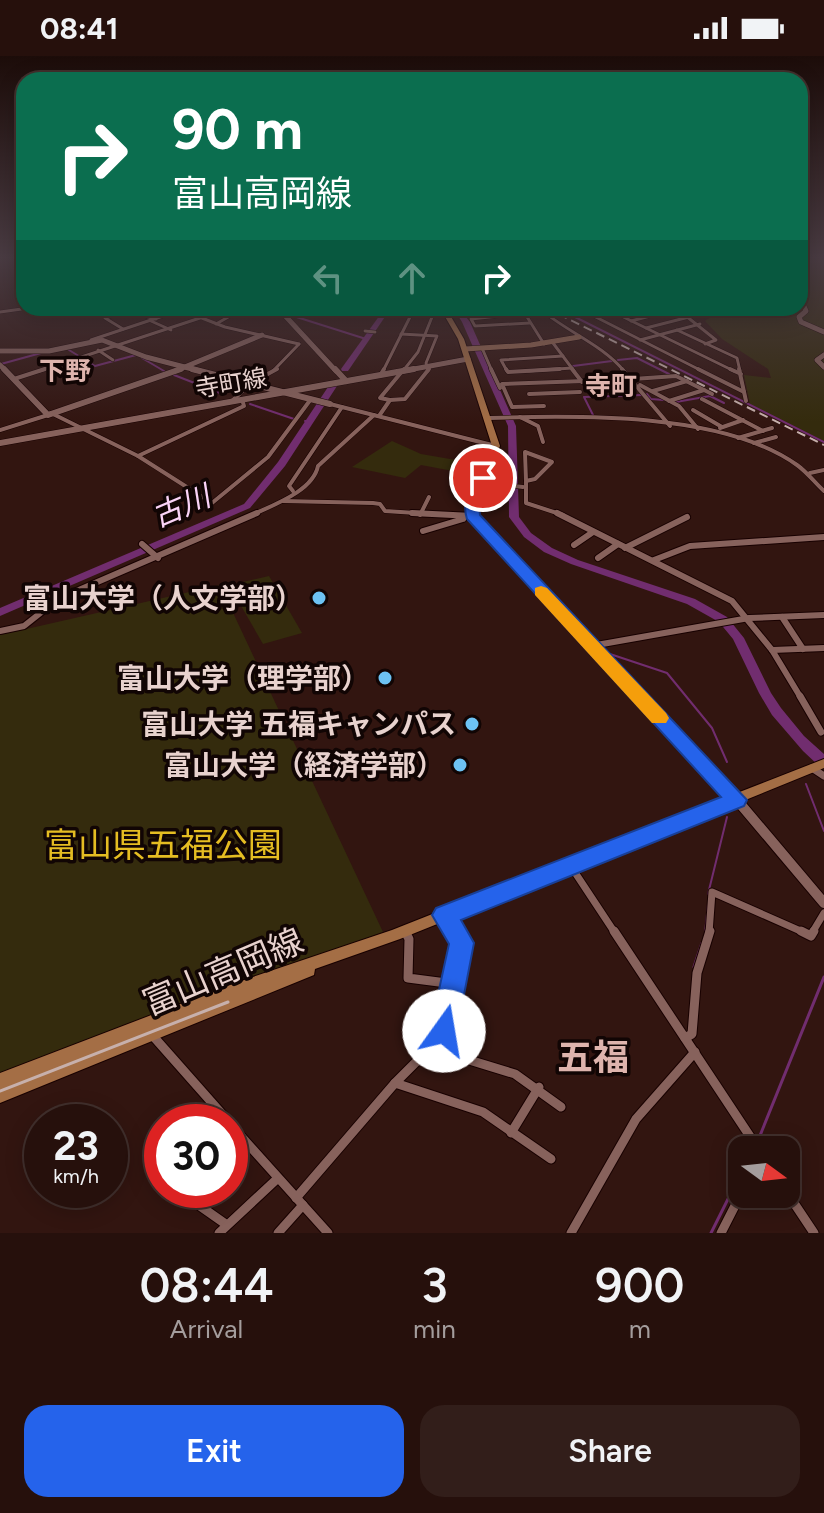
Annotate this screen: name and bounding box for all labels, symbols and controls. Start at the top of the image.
text: 08:41 [40,10,118,47]
text: 90 m [172,96,303,163]
icon: right [40,104,144,208]
text: 富山高岡線 [172,172,352,215]
icon: left [306,256,350,300]
icon: ahead [390,256,434,300]
icon: right [474,256,518,300]
district label: 下野 [39,355,91,387]
street label: 寺町線 [193,362,269,404]
district label: 寺町 [585,370,637,402]
pin [449,444,517,512]
icon: arrive [461,456,505,500]
water label: 古川 [146,476,219,535]
place label: 富山大学（人文学部） [23,581,303,615]
marker: 富山大学（人文学部） [310,589,328,607]
place label: 富山大学（理学部） [117,661,369,695]
marker: 富山大学（理学部） [376,669,394,687]
place label: 富山大学 五福キャンパス [141,707,456,741]
marker: 富山大学 五福キャンパス [463,715,481,733]
place label: 富山大学（経済学部） [164,748,444,782]
marker: 富山大学（経済学部） [451,756,469,774]
park label: 富山県五福公園 [44,825,282,866]
street label: 富山高岡線 [137,920,309,1024]
position arrow [402,989,486,1073]
district label: 五福 [557,1036,629,1079]
speed limit sign: 30 [144,1104,248,1208]
text: 23 [53,1122,99,1170]
north arrow [728,1136,800,1208]
map controls [728,1136,800,1208]
text: km/h [53,1164,99,1188]
text: 08:44 [139,1256,274,1314]
text: 3 [421,1256,448,1314]
text: 900 [595,1256,685,1314]
text: Arrival [170,1313,243,1345]
text: min [413,1313,456,1345]
text: m [629,1313,651,1345]
button: Exit [24,1405,404,1497]
button: Share [420,1405,800,1497]

